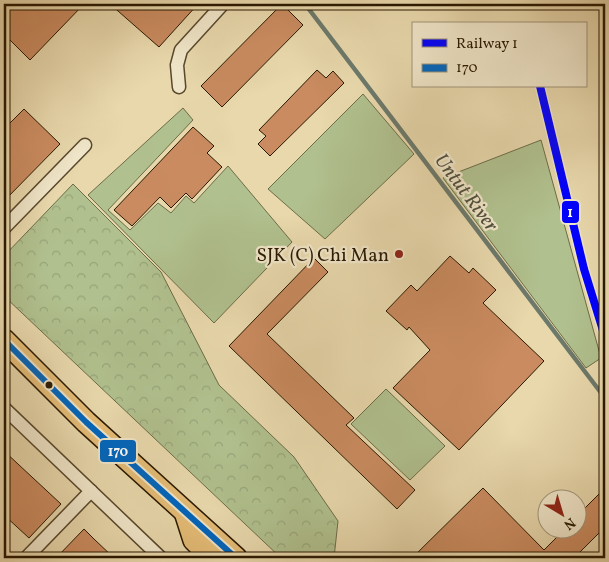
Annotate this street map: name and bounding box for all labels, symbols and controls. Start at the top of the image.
legend [412,22,586,88]
text: Railway 1 [456,34,518,55]
text: 170 [456,58,478,79]
water label: Untut River [427,148,504,238]
line badge: 1 [561,200,580,224]
text: 1 [567,204,573,223]
place label: SJK (C) Chi Man [257,243,389,269]
marker: SJK (C) Chi Man [393,248,405,260]
unlabelled marker [44,380,54,390]
line badge: 170 [99,439,137,463]
text: 170 [108,443,129,462]
north arrow [536,490,586,540]
text: N [559,512,579,534]

